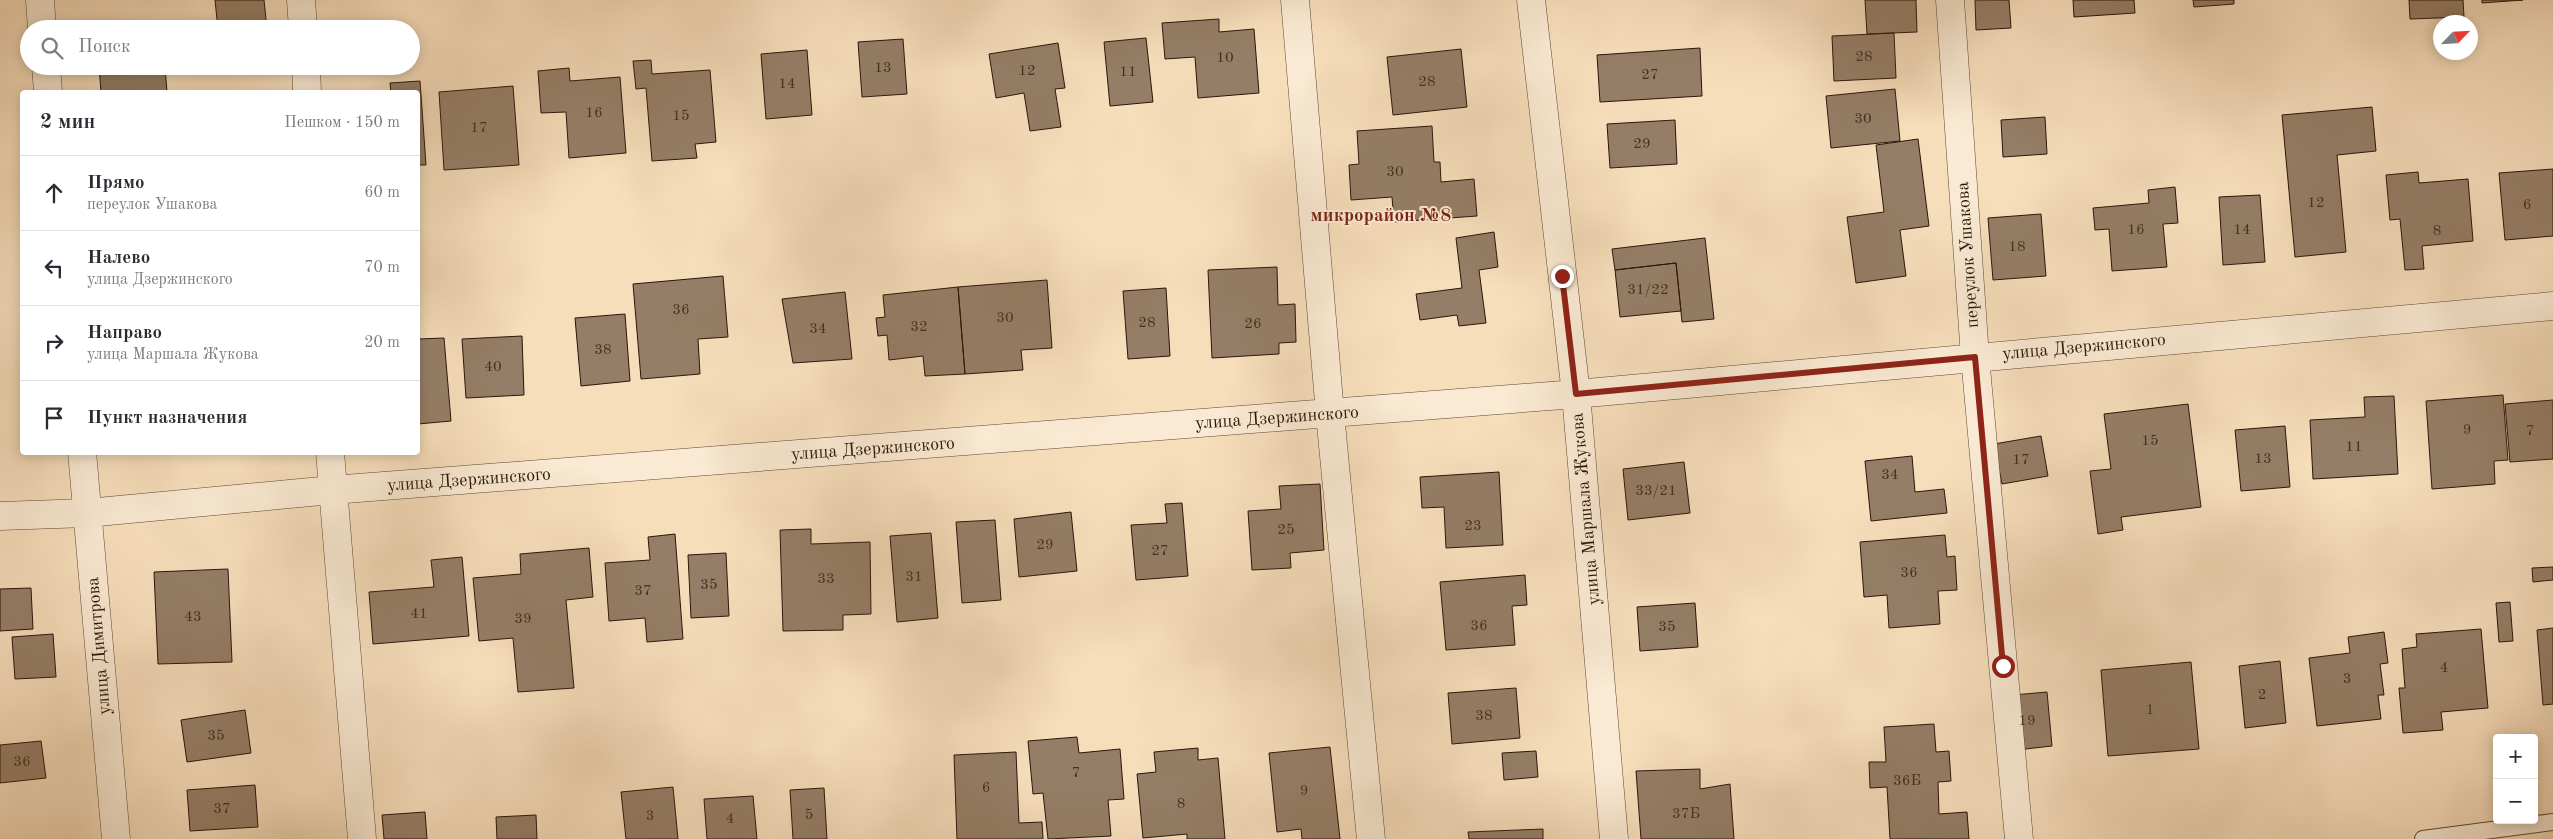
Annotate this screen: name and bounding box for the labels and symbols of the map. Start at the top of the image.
north arrow [2433,15,2478,60]
house number: 28 [1855,50,1873,65]
house number: 10 [1216,51,1234,66]
house number: 13 [874,61,892,76]
house number: 12 [1018,64,1036,79]
house number: 11 [1119,65,1137,80]
house number: 27 [1641,68,1659,83]
house number: 28 [1418,75,1436,90]
house number: 14 [778,77,796,92]
house number: 16 [585,106,603,121]
house number: 15 [672,109,690,124]
house number: 30 [1854,112,1872,127]
house number: 17 [470,121,488,136]
house number: 29 [1633,137,1651,152]
house number: 30 [1386,165,1404,180]
street label: переулок Ушакова [1954,181,1982,329]
house number: 12 [2307,196,2325,211]
house number: 6 [2523,198,2531,213]
district label: микрорайон №8 [1311,207,1451,226]
house number: 16 [2127,223,2145,238]
house number: 14 [2233,223,2251,238]
house number: 8 [2433,224,2441,239]
house number: 18 [2008,240,2026,255]
route end [1551,265,1574,288]
house number: 31/22 [1627,283,1669,298]
house number: 36 [672,303,690,318]
house number: 30 [996,311,1014,326]
house number: 28 [1138,316,1156,331]
house number: 26 [1244,317,1262,332]
house number: 32 [910,320,928,335]
house number: 34 [809,322,827,337]
street label: улица Дзержинского [2002,331,2167,363]
house number: 38 [594,343,612,358]
house number: 40 [484,360,502,375]
street label: улица Дзержинского [1195,403,1359,433]
street label: улица Маршала Жукова [1569,412,1603,606]
house number: 9 [2463,423,2471,438]
house number: 7 [2526,424,2534,439]
street label: улица Дзержинского [791,434,955,464]
house number: 15 [2141,434,2159,449]
house number: 11 [2345,440,2363,455]
house number: 13 [2254,452,2272,467]
house number: 17 [2012,453,2030,468]
street label: улица Дзержинского [387,465,551,495]
house number: 34 [1881,468,1899,483]
house number: 33/21 [1635,484,1677,499]
house number: 23 [1464,519,1482,534]
house number: 25 [1277,523,1295,538]
house number: 29 [1036,538,1054,553]
house number: 27 [1151,544,1169,559]
house number: 36 [1900,566,1918,581]
house number: 31 [905,570,923,585]
house number: 33 [817,572,835,587]
street label: улица Димитрова [84,576,114,716]
house number: 35 [700,578,718,593]
house number: 37 [634,584,652,599]
house number: 41 [410,607,428,622]
house number: 43 [184,610,202,625]
house number: 39 [514,612,532,627]
house number: 36 [1470,619,1488,634]
house number: 35 [1658,620,1676,635]
route start [1992,655,2015,678]
house number: 4 [2440,661,2448,676]
house number: 3 [2343,672,2351,687]
house number: 2 [2258,688,2266,703]
house number: 1 [2146,703,2154,718]
house number: 38 [1475,709,1493,724]
house number: 19 [2018,714,2036,729]
house number: 35 [207,729,225,744]
house number: 36 [13,755,31,770]
house number: 7 [1072,766,1080,781]
house number: 36Б [1893,774,1921,789]
house number: 6 [982,781,990,796]
house number: 9 [1300,784,1308,799]
house number: 8 [1177,797,1185,812]
house number: 37 [213,802,231,817]
house number: 37Б [1672,807,1700,822]
house number: 5 [805,808,813,823]
house number: 3 [646,809,654,824]
house number: 4 [726,812,734,827]

